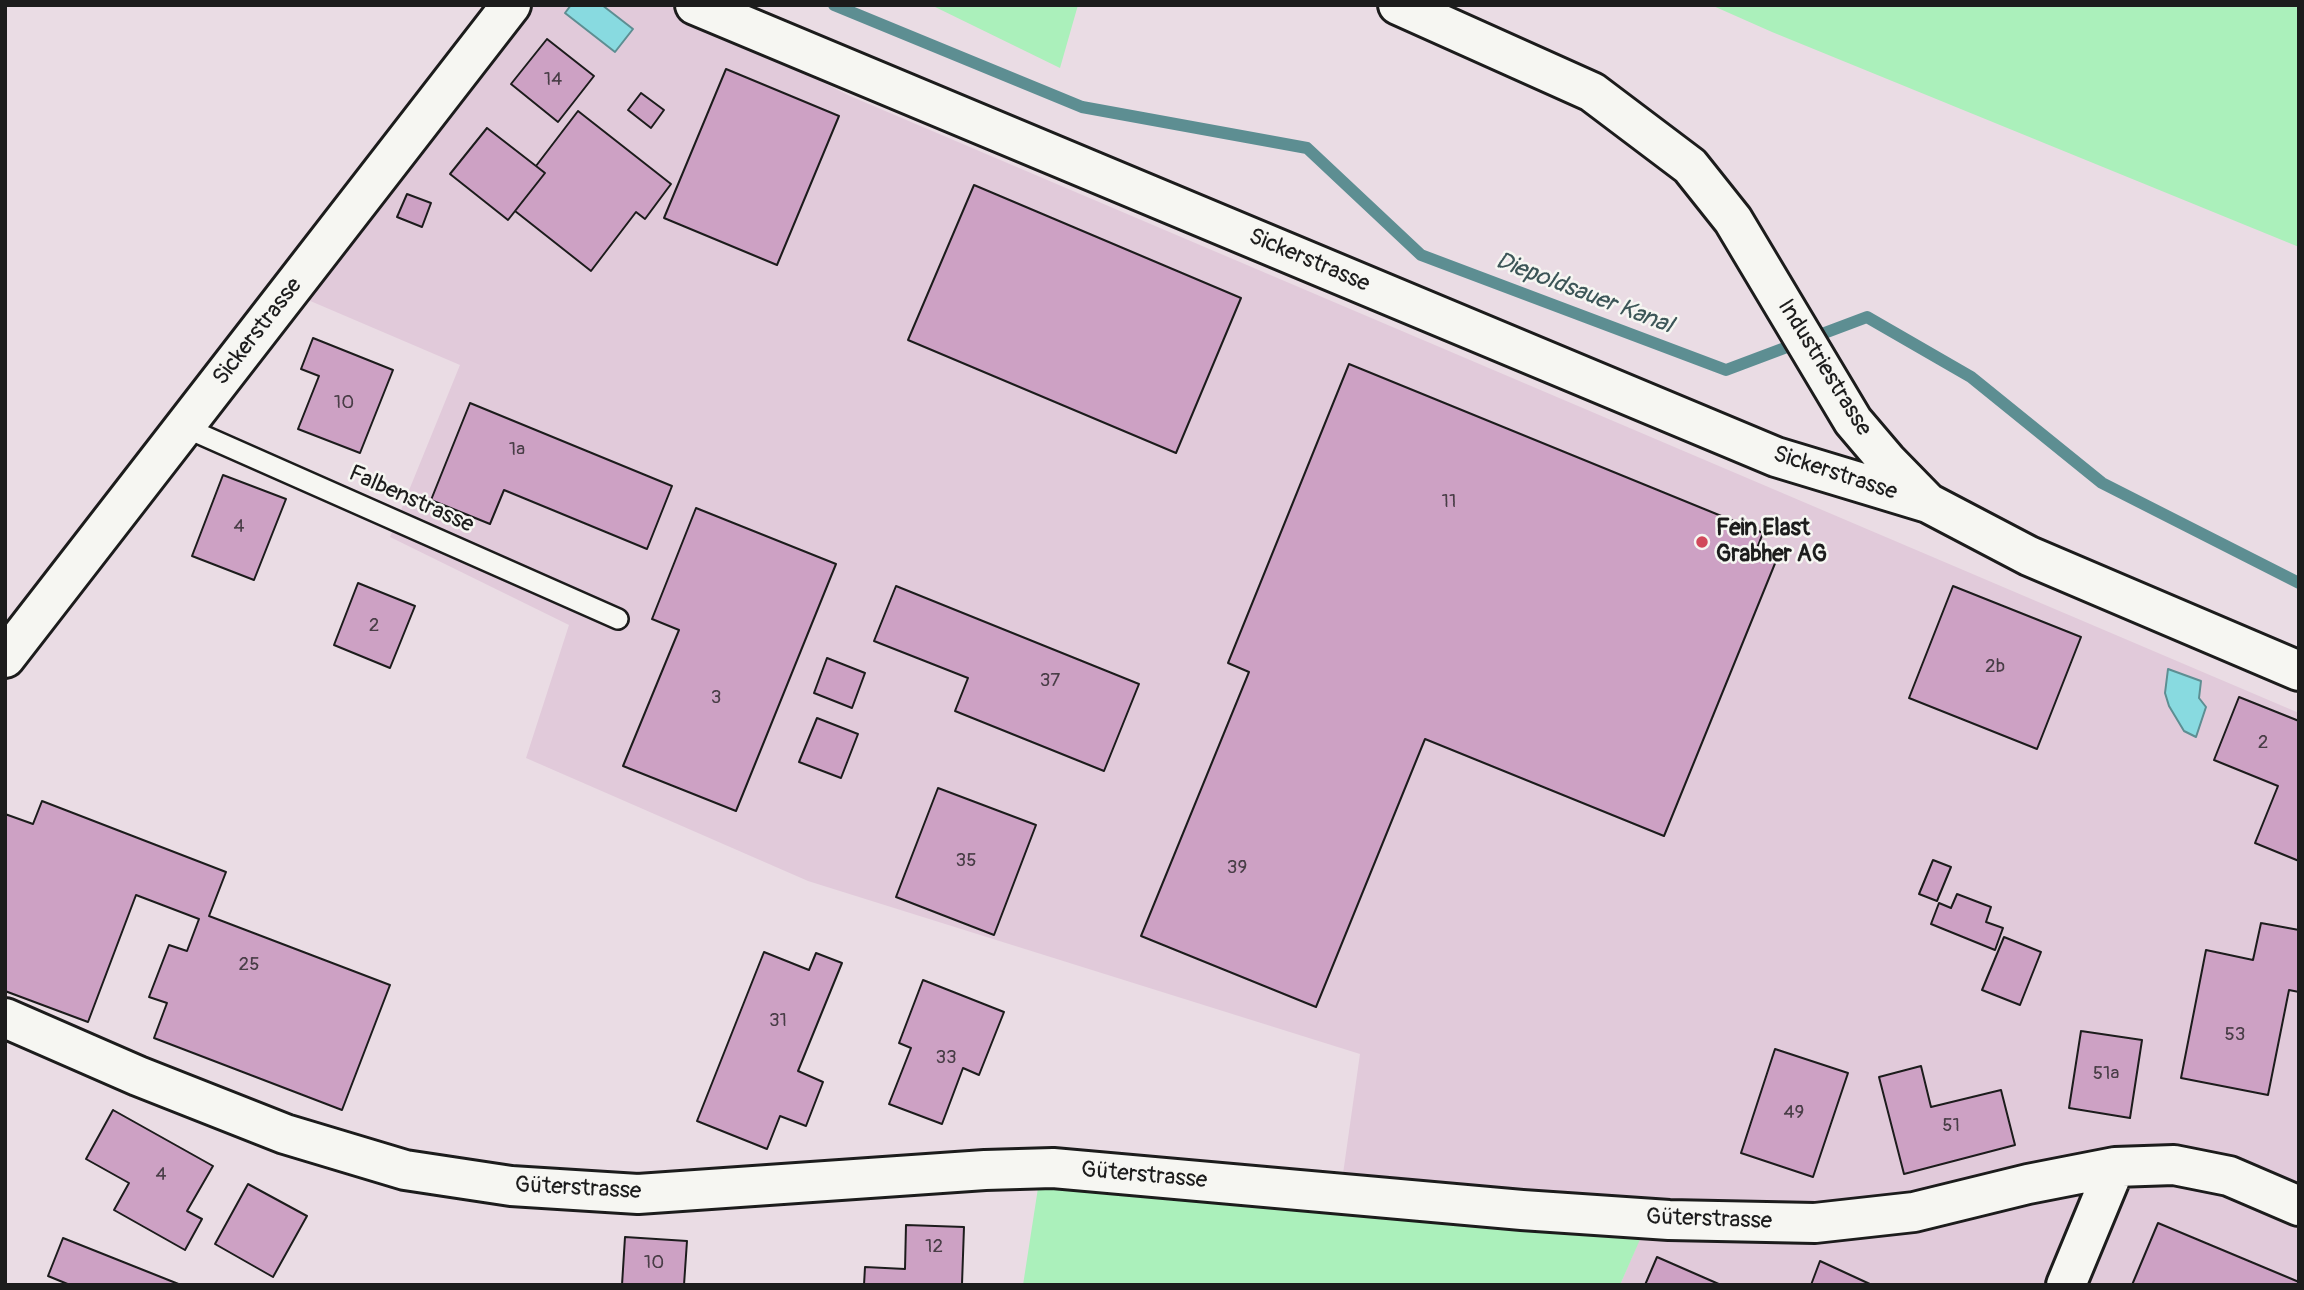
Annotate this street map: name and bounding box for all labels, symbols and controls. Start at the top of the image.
house number: 14 [544,69,562,91]
street label: Sickerstrasse [1244,223,1374,299]
water label: Diepoldsauer Kanal [1491,247,1677,341]
street label: Sickerstrasse [208,273,308,391]
street label: Industriestrasse [1771,295,1877,441]
house number: 10 [334,392,354,414]
house number: 1a [509,439,525,461]
street label: Sickerstrasse [1770,441,1900,507]
street label: Falbenstrasse [344,460,478,540]
house number: 11 [1442,491,1456,513]
place label: Fein Elast Grabher AG [1716,515,1827,569]
house number: 4 [233,516,245,538]
marker: Fein Elast Grabher AG [1694,534,1710,550]
house number: 2 [369,615,379,637]
house number: 2b [1985,656,2005,678]
house number: 37 [1040,670,1060,692]
house number: 3 [711,687,721,709]
house number: 2 [2258,732,2268,754]
house number: 35 [956,850,976,872]
house number: 39 [1227,857,1247,879]
house number: 25 [239,954,259,976]
house number: 31 [769,1010,787,1032]
house number: 53 [2225,1024,2245,1046]
house number: 33 [935,1047,957,1069]
house number: 51a [2093,1063,2119,1085]
house number: 49 [1784,1102,1804,1124]
house number: 51 [1942,1115,1960,1137]
street label: Güterstrasse [1080,1157,1208,1195]
house number: 4 [155,1164,167,1186]
street label: Güterstrasse [514,1172,642,1206]
street label: Güterstrasse [1645,1204,1773,1236]
house number: 12 [925,1236,943,1258]
house number: 10 [644,1252,664,1274]

